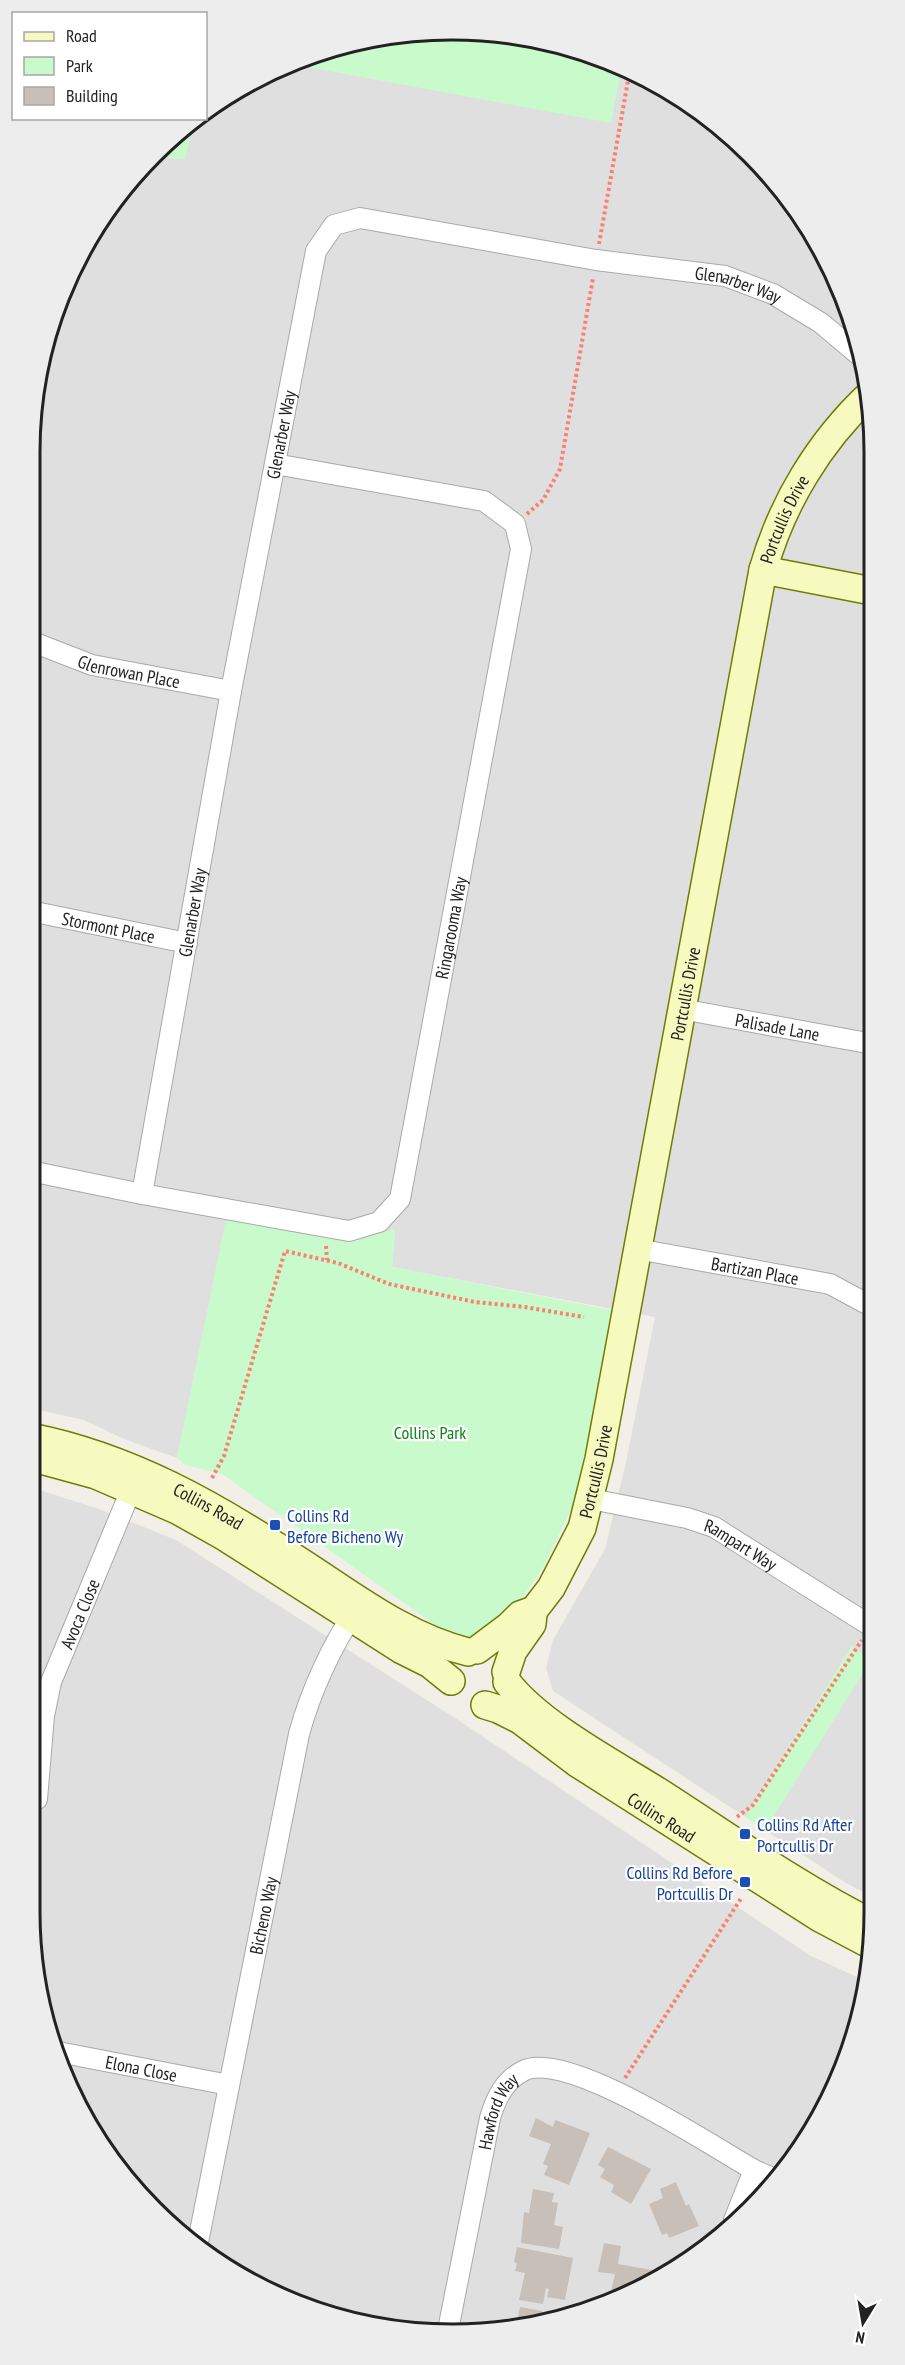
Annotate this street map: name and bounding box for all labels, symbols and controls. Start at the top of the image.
legend [12,12,207,120]
text: Road [66,24,97,47]
text: Park [66,54,93,77]
text: Building [66,84,118,107]
street label: Glenarber Way [694,261,786,308]
street label: Glenarber Way [261,388,300,481]
street label: Portcullis Drive [754,470,814,566]
street label: Glenrowan Place [75,649,182,693]
street label: Glenarber Way [173,866,211,959]
street label: Ringarooma Way [430,874,471,981]
street label: Stormont Place [60,906,157,948]
street label: Portcullis Drive [665,945,705,1042]
street label: Palisade Lane [733,1008,821,1046]
street label: Bartizan Place [710,1251,801,1290]
park label: Collins Park [394,1421,466,1444]
street label: Portcullis Drive [573,1423,617,1520]
street label: Collins Road [170,1477,248,1534]
place label: Collins Rd Before Bicheno Wy [287,1504,404,1548]
street label: Rampart Way [702,1513,782,1576]
marker: Collins Rd Before Bicheno Wy [268,1518,282,1532]
street label: Avoca Close [55,1575,104,1652]
street label: Collins Road [623,1787,700,1847]
place label: Collins Rd After Portcullis Dr [757,1813,853,1857]
marker: Collins Rd After Portcullis Dr [738,1827,752,1841]
place label: Collins Rd Before Portcullis Dr [627,1861,733,1905]
street label: Bicheno Way [244,1874,282,1956]
marker: Collins Rd Before Portcullis Dr [738,1875,752,1889]
street label: Elona Close [104,2050,179,2086]
street label: Hawford Way [473,2067,523,2151]
north arrow [833,2293,893,2353]
text: N [854,2327,866,2348]

